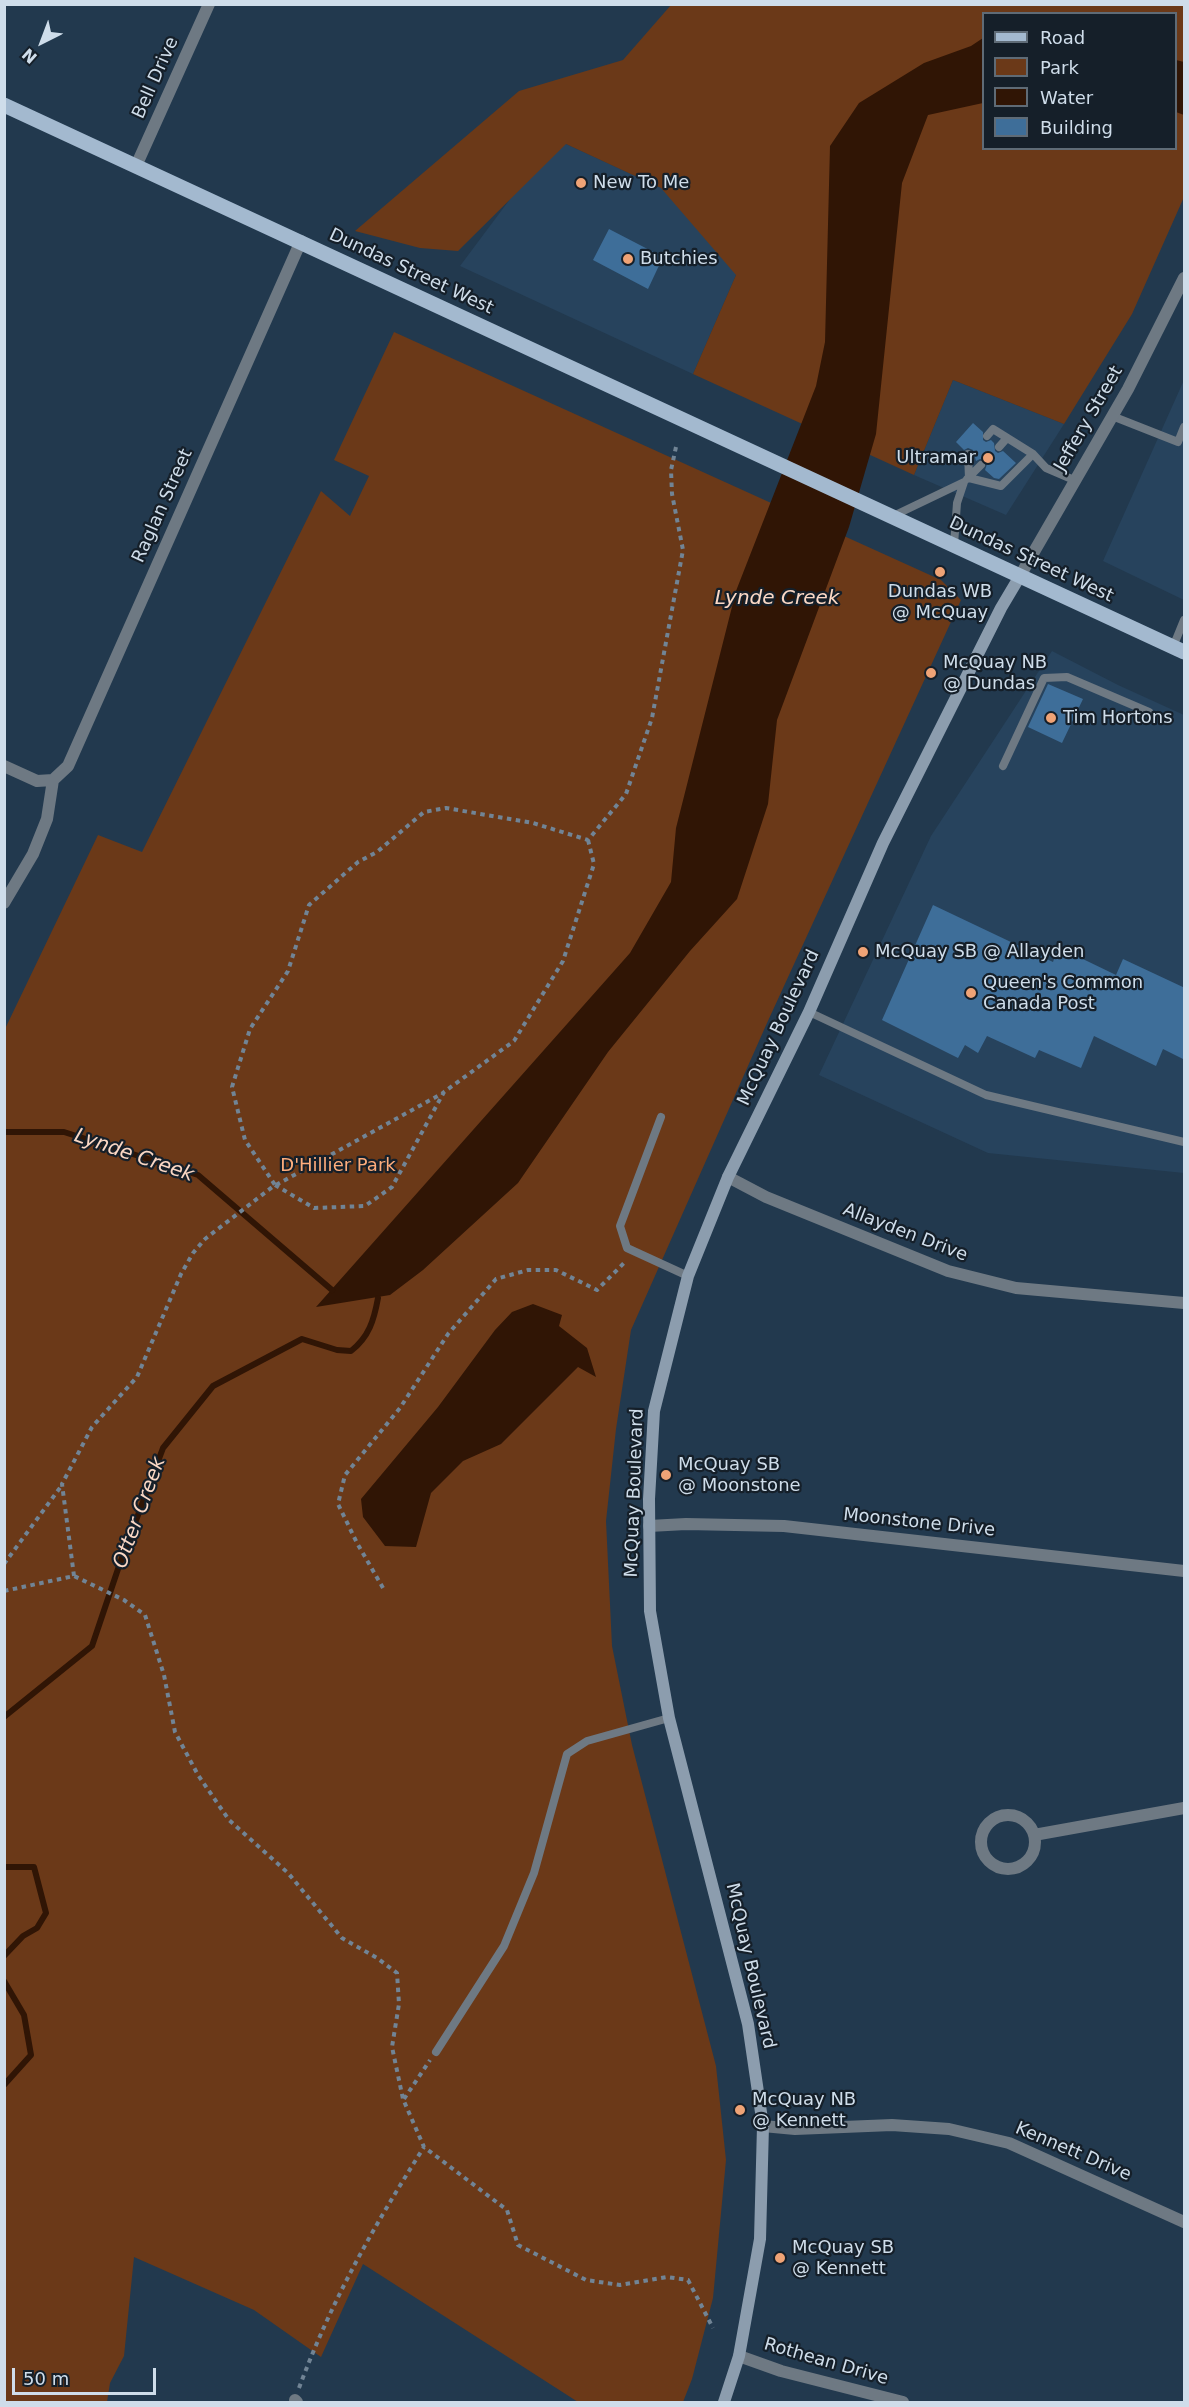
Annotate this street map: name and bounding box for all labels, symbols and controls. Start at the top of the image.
north arrow [12,12,72,72]
legend [982,12,1177,150]
text: Road [1040,27,1085,48]
street label: Bell Drive [128,34,184,122]
text: N [18,44,41,67]
text: Park [1040,57,1079,78]
text: Water [1040,87,1093,108]
text: Building [1040,117,1113,138]
place label: New To Me [593,172,689,194]
marker: New To Me [574,176,588,190]
street label: Dundas Street West [325,224,497,320]
place label: Butchies [640,248,718,270]
marker: Butchies [621,252,635,266]
street label: Jeffery Street [1050,362,1128,476]
street label: Raglan Street [128,446,198,566]
place label: Ultramar [896,447,976,469]
marker: Ultramar [981,451,995,465]
street label: Dundas Street West [945,512,1117,608]
marker: Dundas WB @ McQuay [933,565,947,579]
place label: Dundas WB @ McQuay [888,581,992,624]
water label: Lynde Creek [715,587,839,611]
place label: McQuay NB @ Dundas [943,652,1047,694]
marker: McQuay NB @ Dundas [924,666,938,680]
place label: Tim Hortons [1063,707,1173,729]
marker: Tim Hortons [1044,711,1058,725]
place label: McQuay SB @ Allayden [875,941,1085,963]
marker: McQuay SB @ Allayden [856,945,870,959]
street label: McQuay Boulevard [733,947,825,1109]
place label: Queen's Common Canada Post [983,972,1143,1014]
marker: Queen's Common Canada Post [964,986,978,1000]
water label: Lynde Creek [71,1124,197,1188]
park label: D'Hillier Park [280,1155,396,1177]
street label: Allayden Drive [840,1199,970,1267]
street label: McQuay Boulevard [621,1408,649,1578]
water label: Otter Creek [109,1454,171,1572]
place label: McQuay SB @ Moonstone [678,1454,801,1496]
marker: McQuay SB @ Moonstone [659,1468,673,1482]
street label: Moonstone Drive [842,1504,996,1542]
street label: McQuay Boulevard [720,1881,780,2051]
place label: McQuay NB @ Kennett [752,2089,856,2132]
marker: McQuay NB @ Kennett [733,2103,747,2117]
street label: Kennett Drive [1012,2118,1134,2186]
place label: McQuay SB @ Kennett [792,2237,894,2280]
marker: McQuay SB @ Kennett [773,2251,787,2265]
street label: Rothean Drive [761,2334,891,2390]
scale bar [15,2356,159,2394]
text: 50 m [23,2368,69,2389]

